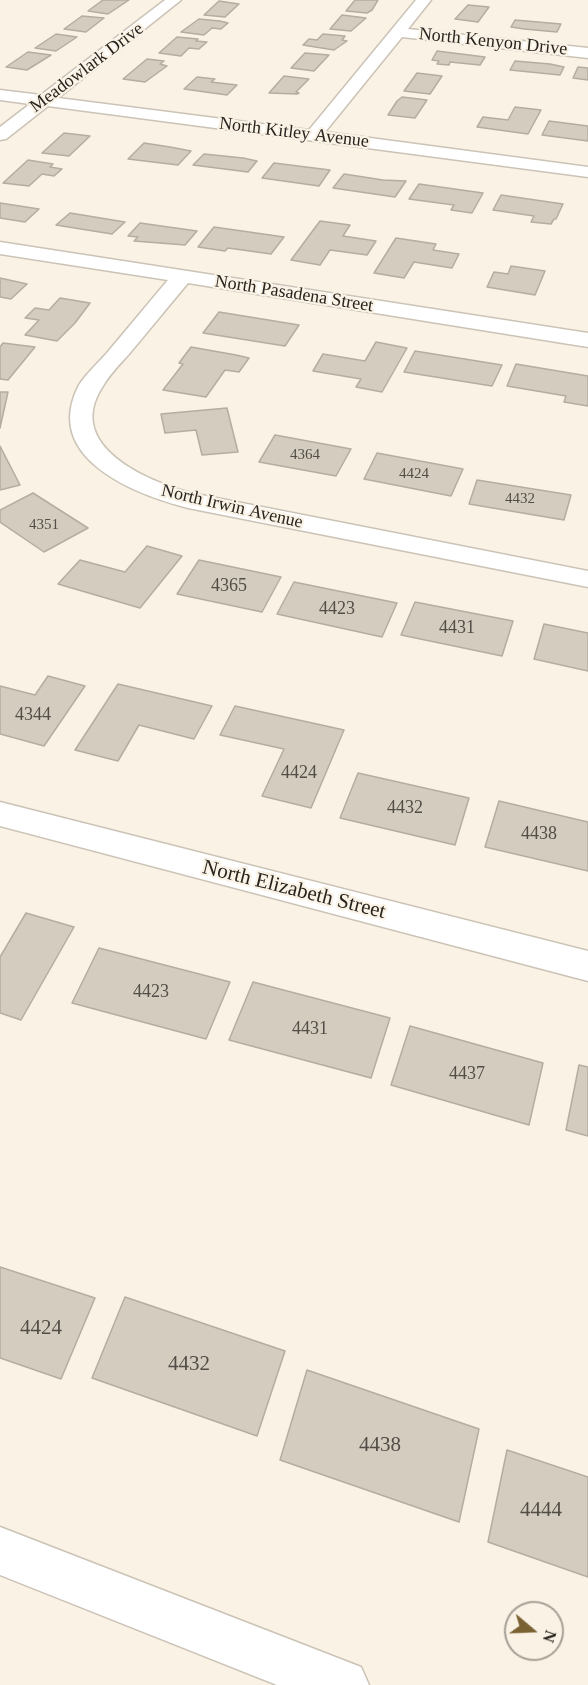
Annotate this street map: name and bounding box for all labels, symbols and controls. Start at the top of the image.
street label: Meadowlark Drive [26,18,148,118]
street label: North Kenyon Drive [418,23,568,61]
street label: North Kitley Avenue [218,113,370,153]
street label: North Pasadena Street [213,271,375,317]
house number: 4364 [290,446,320,464]
house number: 4424 [399,465,429,483]
street label: North Irwin Avenue [159,480,305,534]
house number: 4432 [505,490,535,508]
house number: 4351 [29,516,59,534]
house number: 4365 [211,575,247,597]
house number: 4423 [319,598,355,620]
house number: 4431 [439,617,475,639]
house number: 4344 [15,704,51,726]
house number: 4424 [281,762,317,784]
house number: 4432 [387,797,423,819]
house number: 4438 [521,823,557,845]
street label: North Elizabeth Street [200,855,388,925]
house number: 4423 [133,981,169,1003]
house number: 4431 [292,1018,328,1040]
house number: 4437 [449,1063,485,1085]
house number: 4424 [20,1315,62,1341]
house number: 4432 [168,1351,210,1377]
house number: 4438 [359,1432,401,1458]
house number: 4444 [520,1497,562,1523]
north arrow [504,1601,564,1661]
text: N [540,1628,560,1645]

